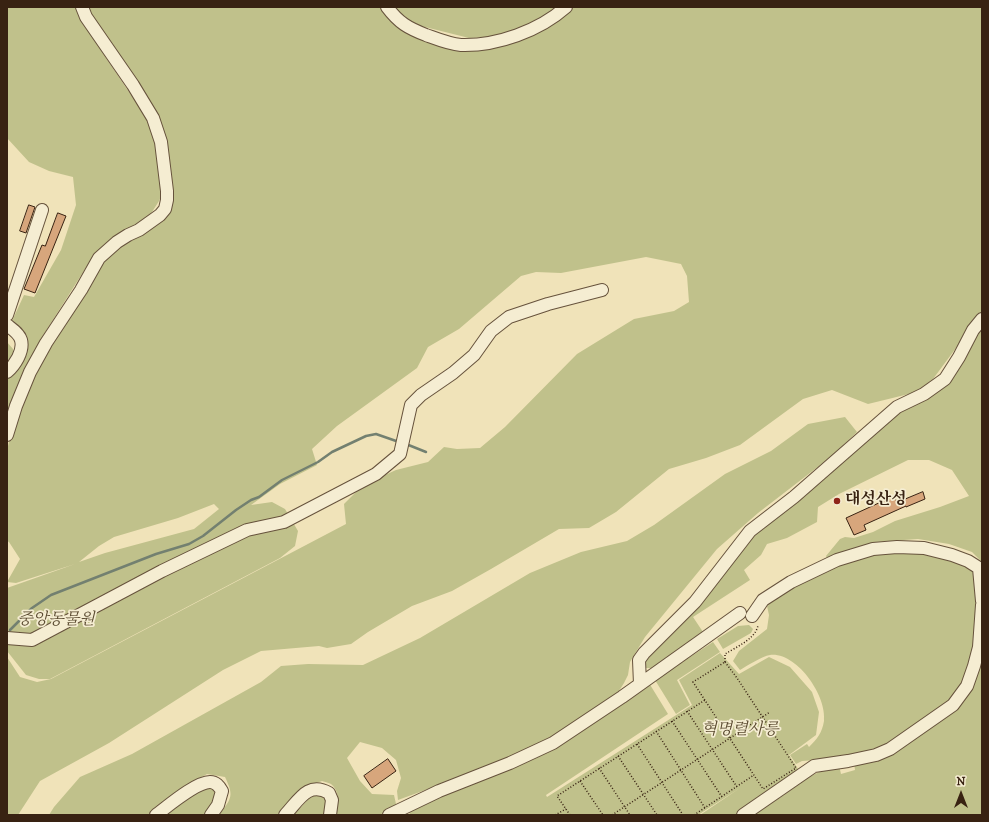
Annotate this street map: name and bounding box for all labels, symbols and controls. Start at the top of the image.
place label: 대성산성 [845,491,907,511]
marker: 대성산성 [832,496,842,506]
park label: 중앙동물원 [17,611,95,631]
park label: 혁명렬사릉 [701,721,779,741]
north arrow [941,774,981,814]
text: N [956,775,966,789]

